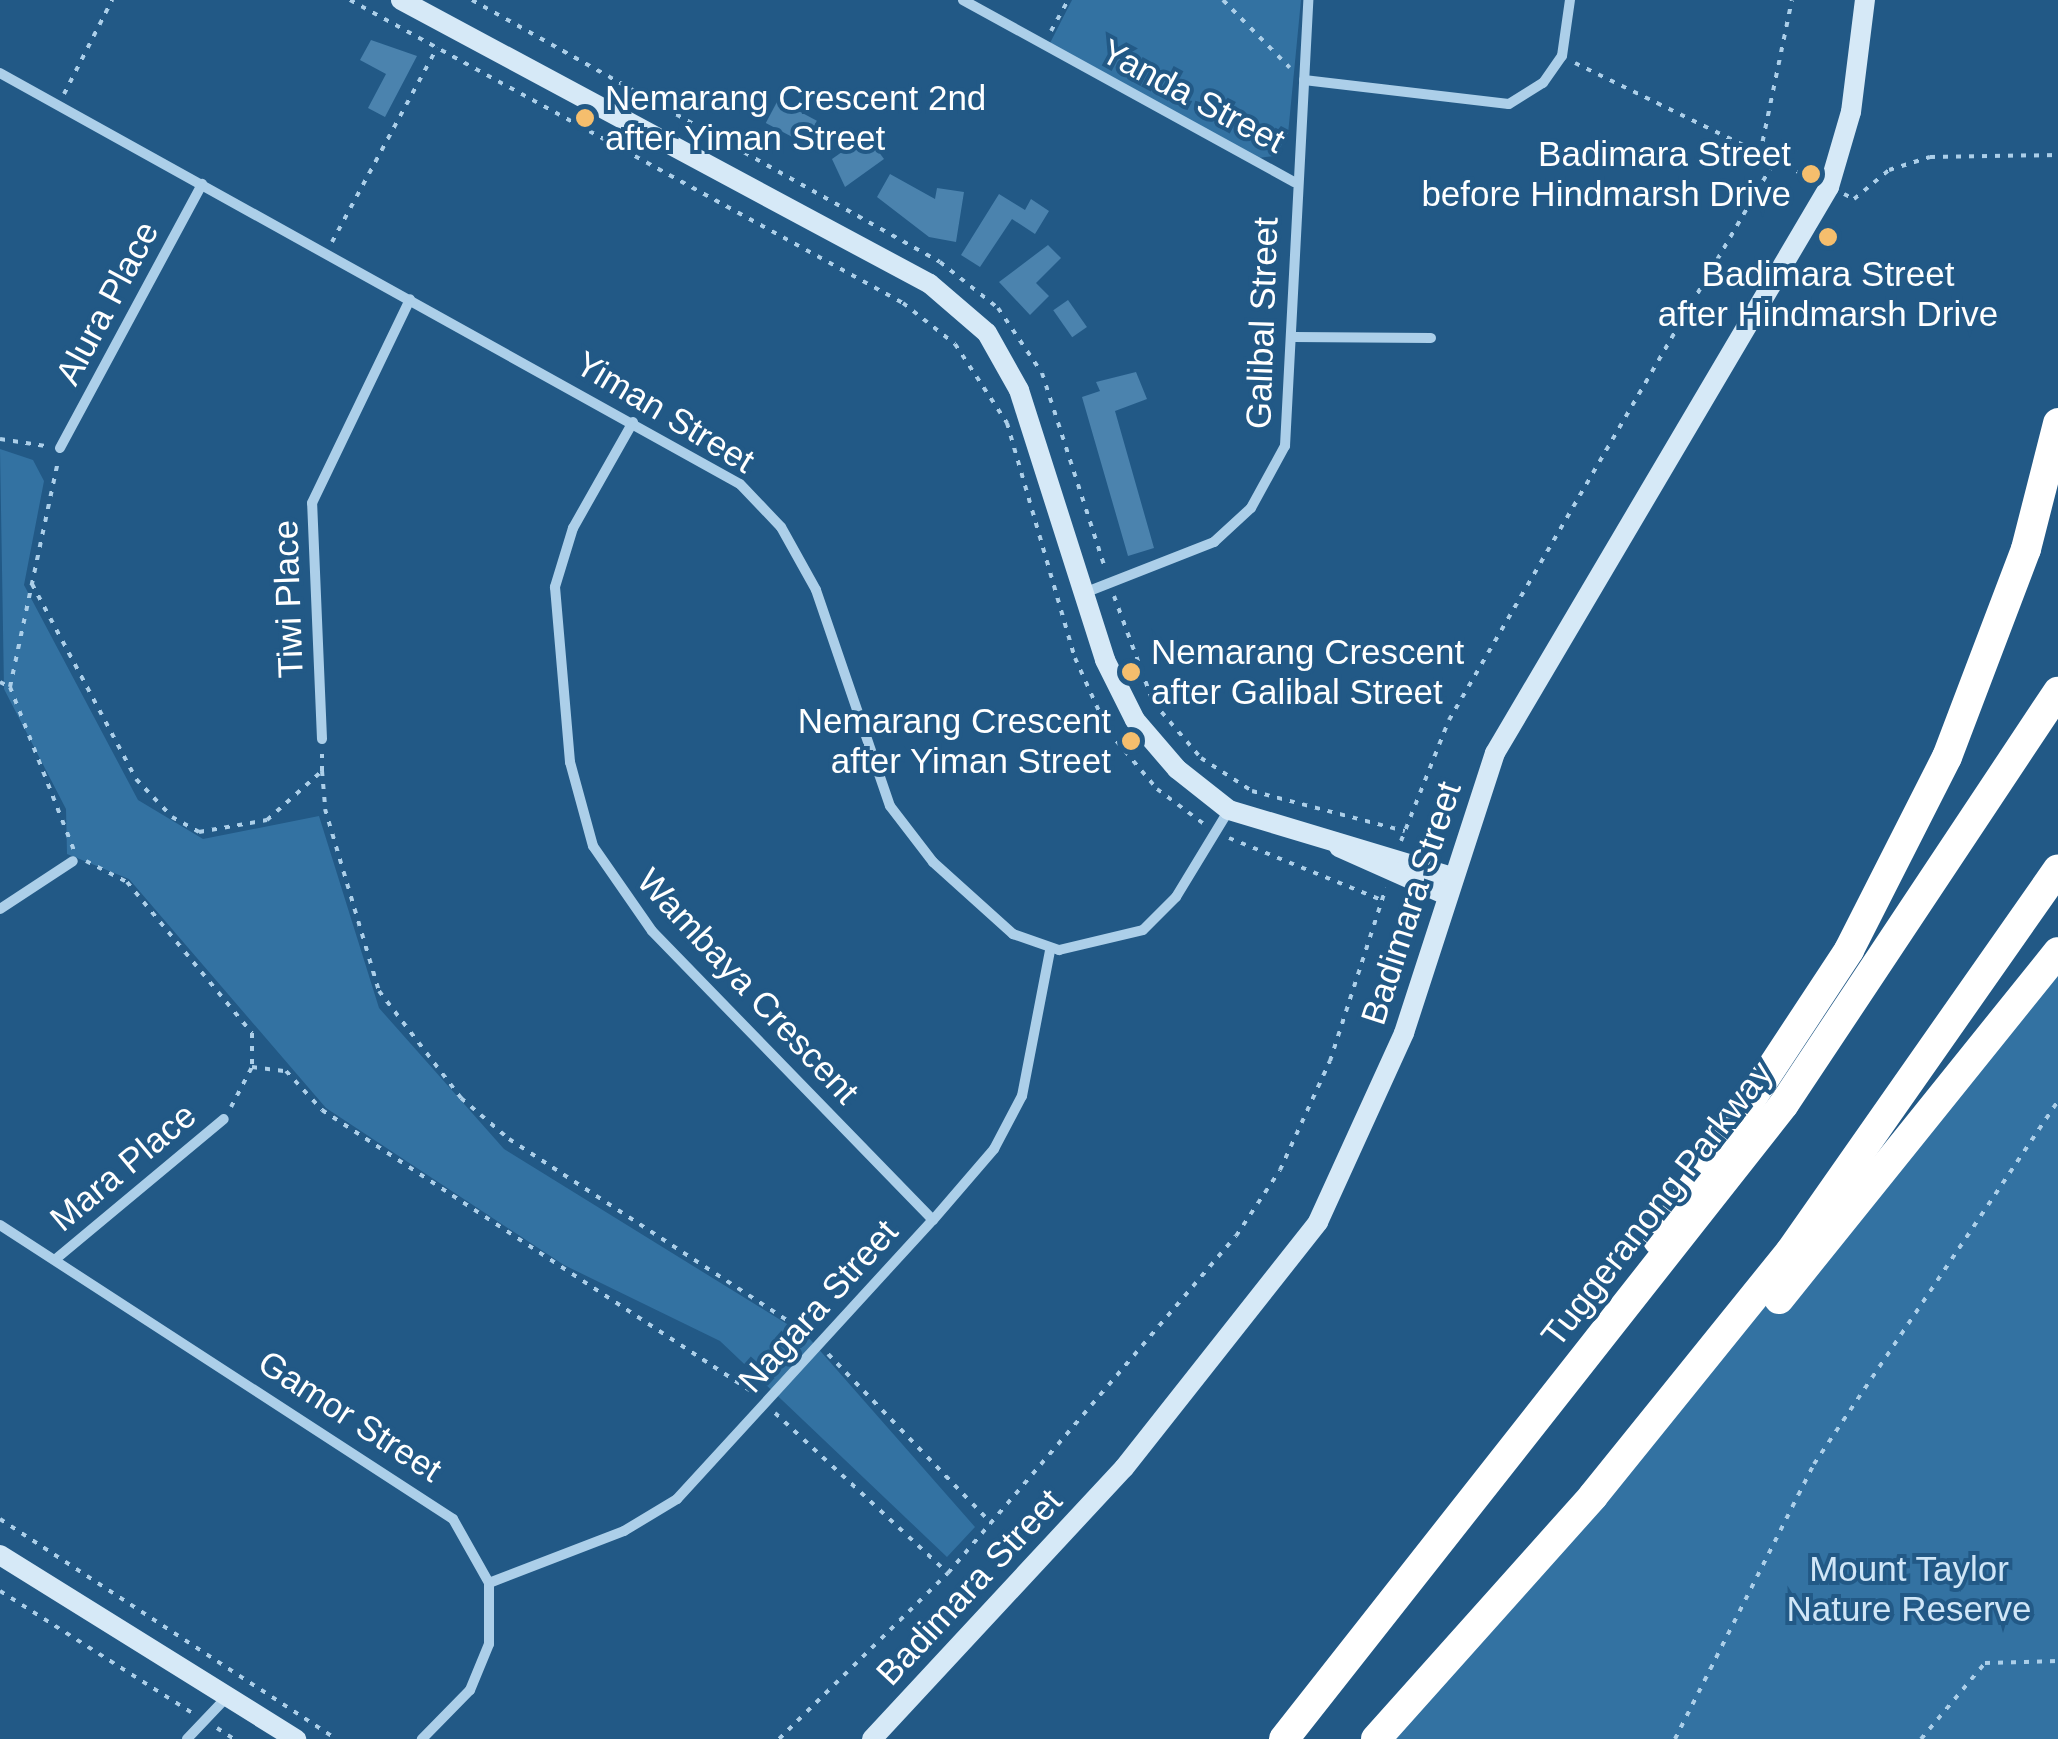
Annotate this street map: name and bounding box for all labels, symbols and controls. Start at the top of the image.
street label: Yanda Street [1094,30,1292,162]
place label: Nemarang Crescent 2nd after Yiman Street [605,77,986,159]
marker: Nemarang Crescent 2nd after Yiman Street [574,107,596,129]
place label: Badimara Street before Hindmarsh Drive [1421,133,1791,215]
marker: Badimara Street before Hindmarsh Drive [1800,163,1822,185]
street label: Alura Place [46,214,168,392]
street label: Galibal Street [1237,216,1287,430]
marker: Badimara Street after Hindmarsh Drive [1817,226,1839,248]
place label: Badimara Street after Hindmarsh Drive [1658,253,1998,335]
street label: Yiman Street [568,342,762,482]
street label: Tiwi Place [264,519,312,679]
place label: Nemarang Crescent after Galibal Street [1151,631,1464,713]
marker: Nemarang Crescent after Galibal Street [1120,661,1142,683]
place label: Nemarang Crescent after Yiman Street [798,700,1111,782]
marker: Nemarang Crescent after Yiman Street [1120,730,1142,752]
street label: Badimara Street [1352,776,1470,1030]
street label: Wambaya Crescent [628,860,868,1112]
street label: Tuggeranong Parkway [1532,1053,1782,1355]
street label: Mara Place [42,1094,204,1240]
street label: Nagara Street [729,1211,907,1401]
street label: Gamor Street [250,1341,450,1491]
street label: Badimara Street [867,1480,1071,1694]
park label: Mount Taylor Nature Reserve [1786,1548,2032,1630]

